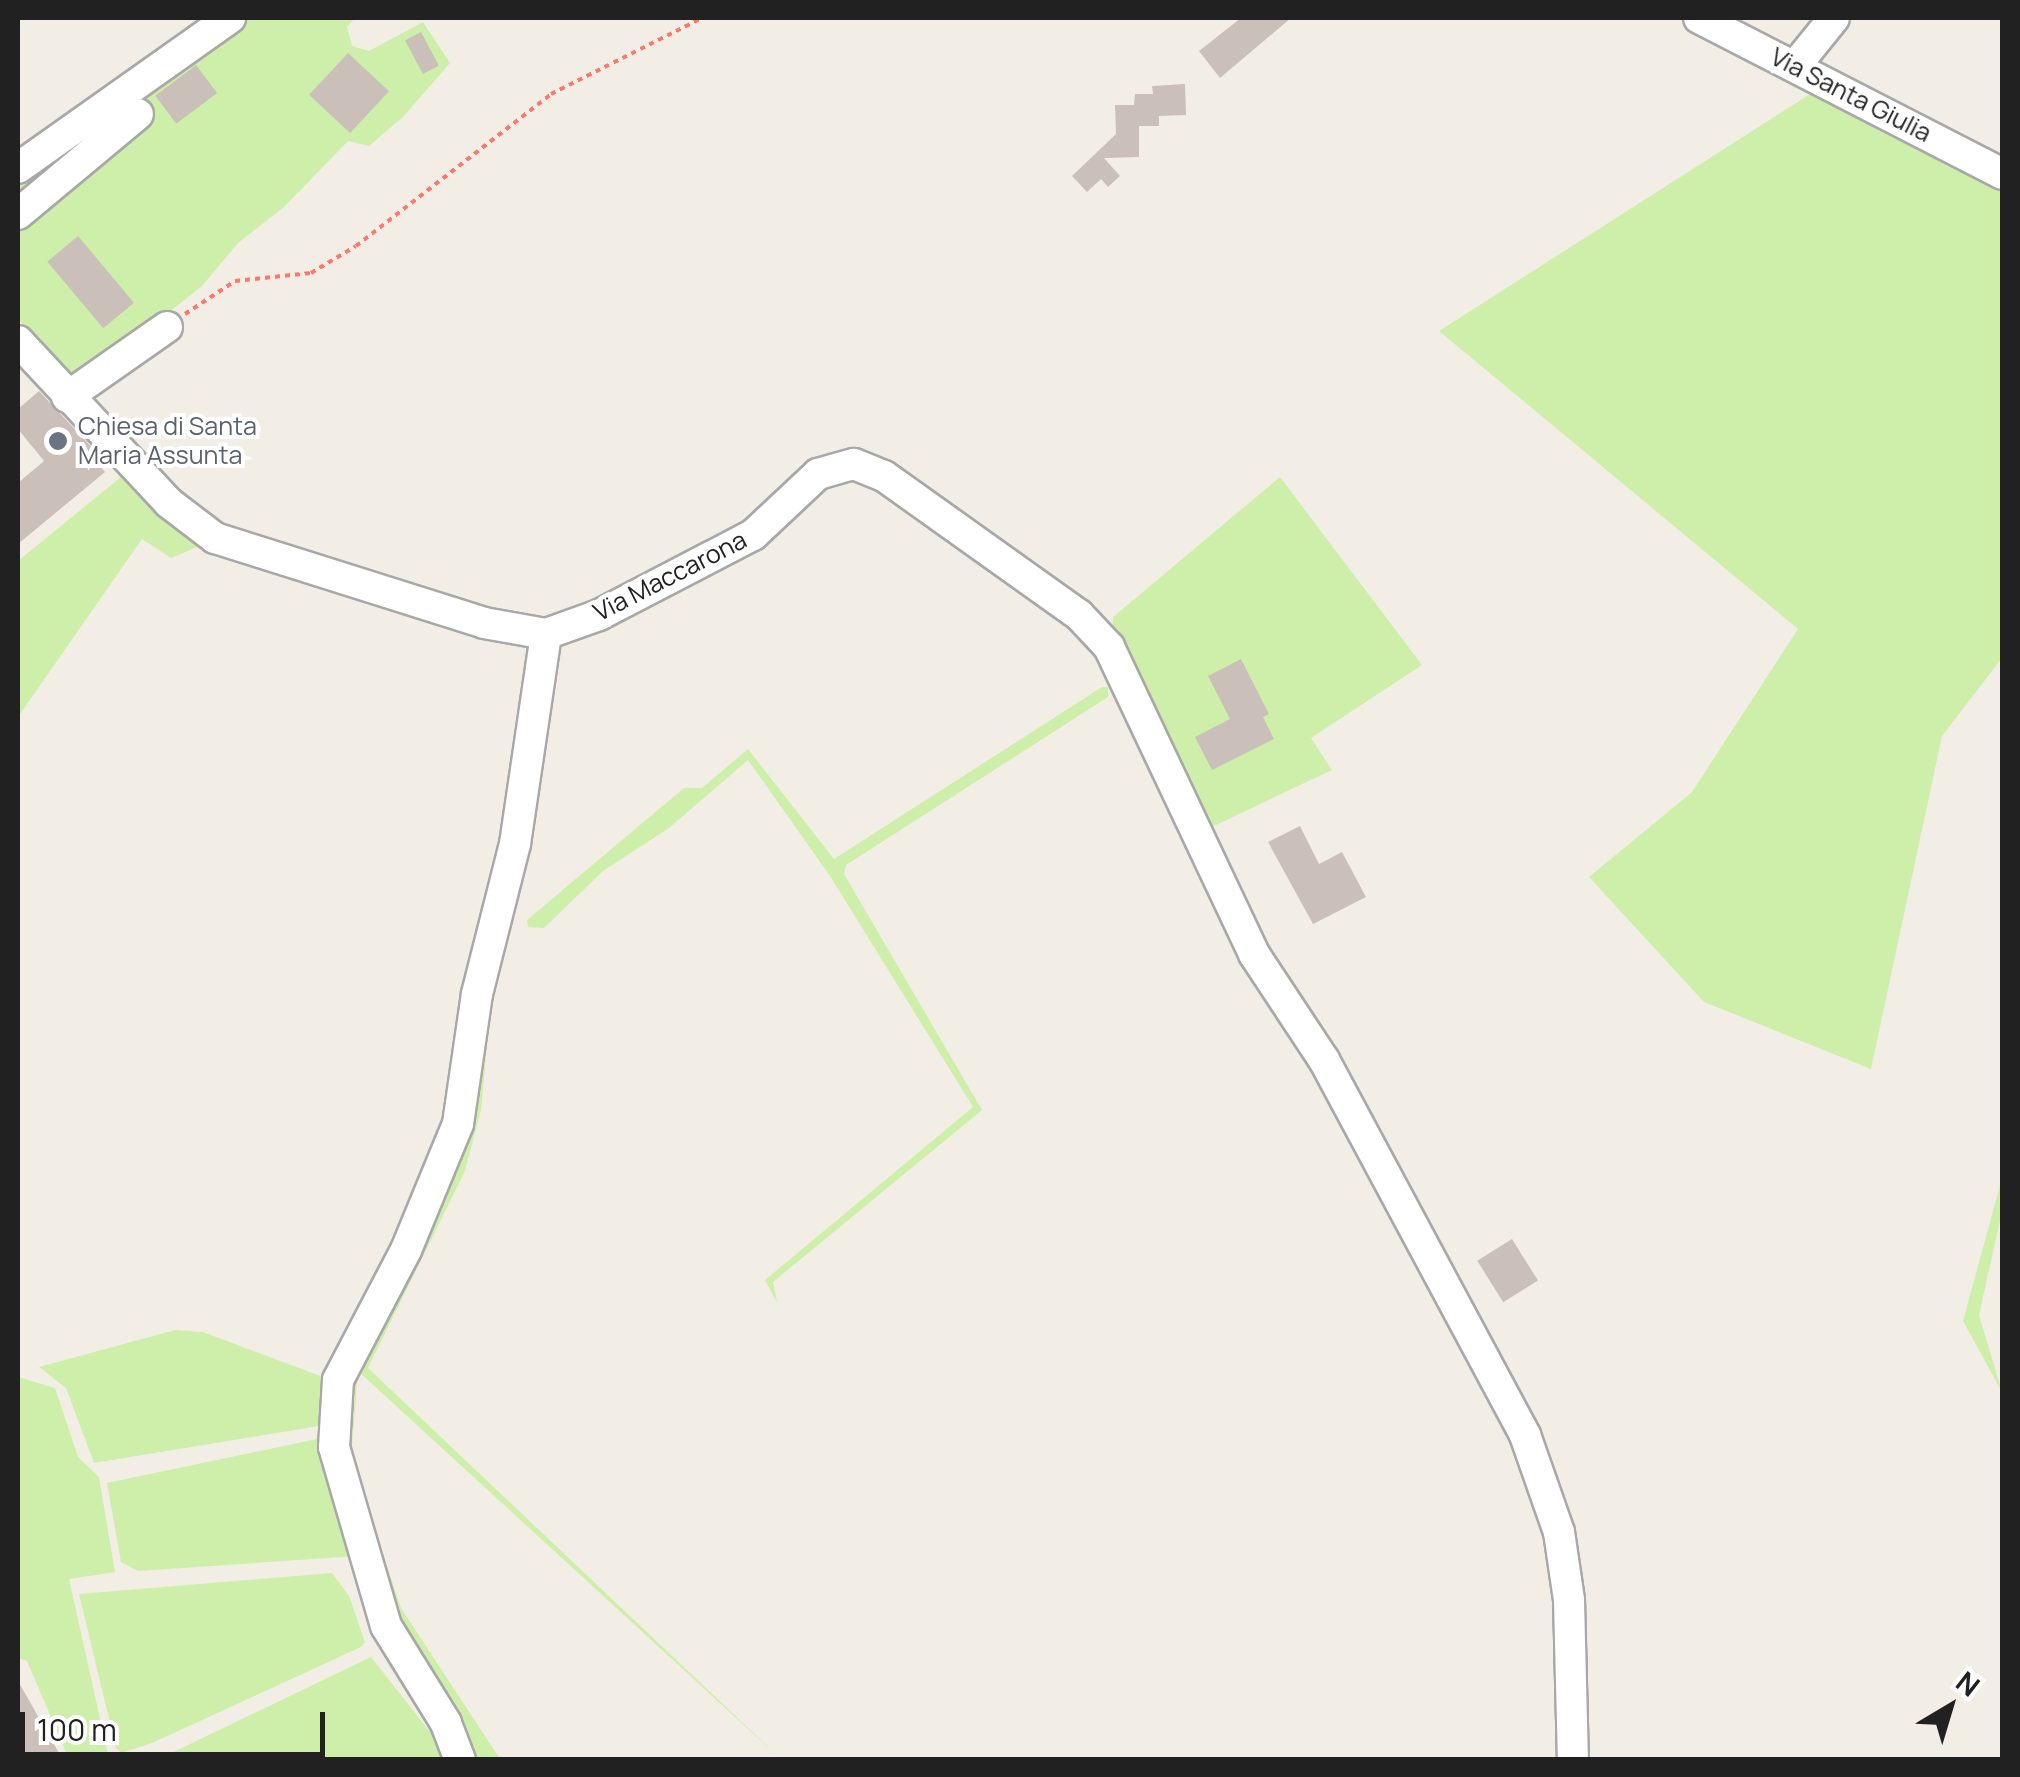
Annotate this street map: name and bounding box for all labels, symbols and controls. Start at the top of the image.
street label: Via Santa Giulia [1766,42,1936,148]
place label: Chiesa di Santa Maria Assunta [78,412,257,471]
marker: Chiesa di Santa Maria Assunta [47,430,69,452]
street label: Via Maccarona [589,525,751,627]
north arrow [1900,1657,2000,1757]
text: N [1949,1662,1988,1705]
scale bar [25,1692,330,1754]
text: 100 m [37,1709,117,1750]

